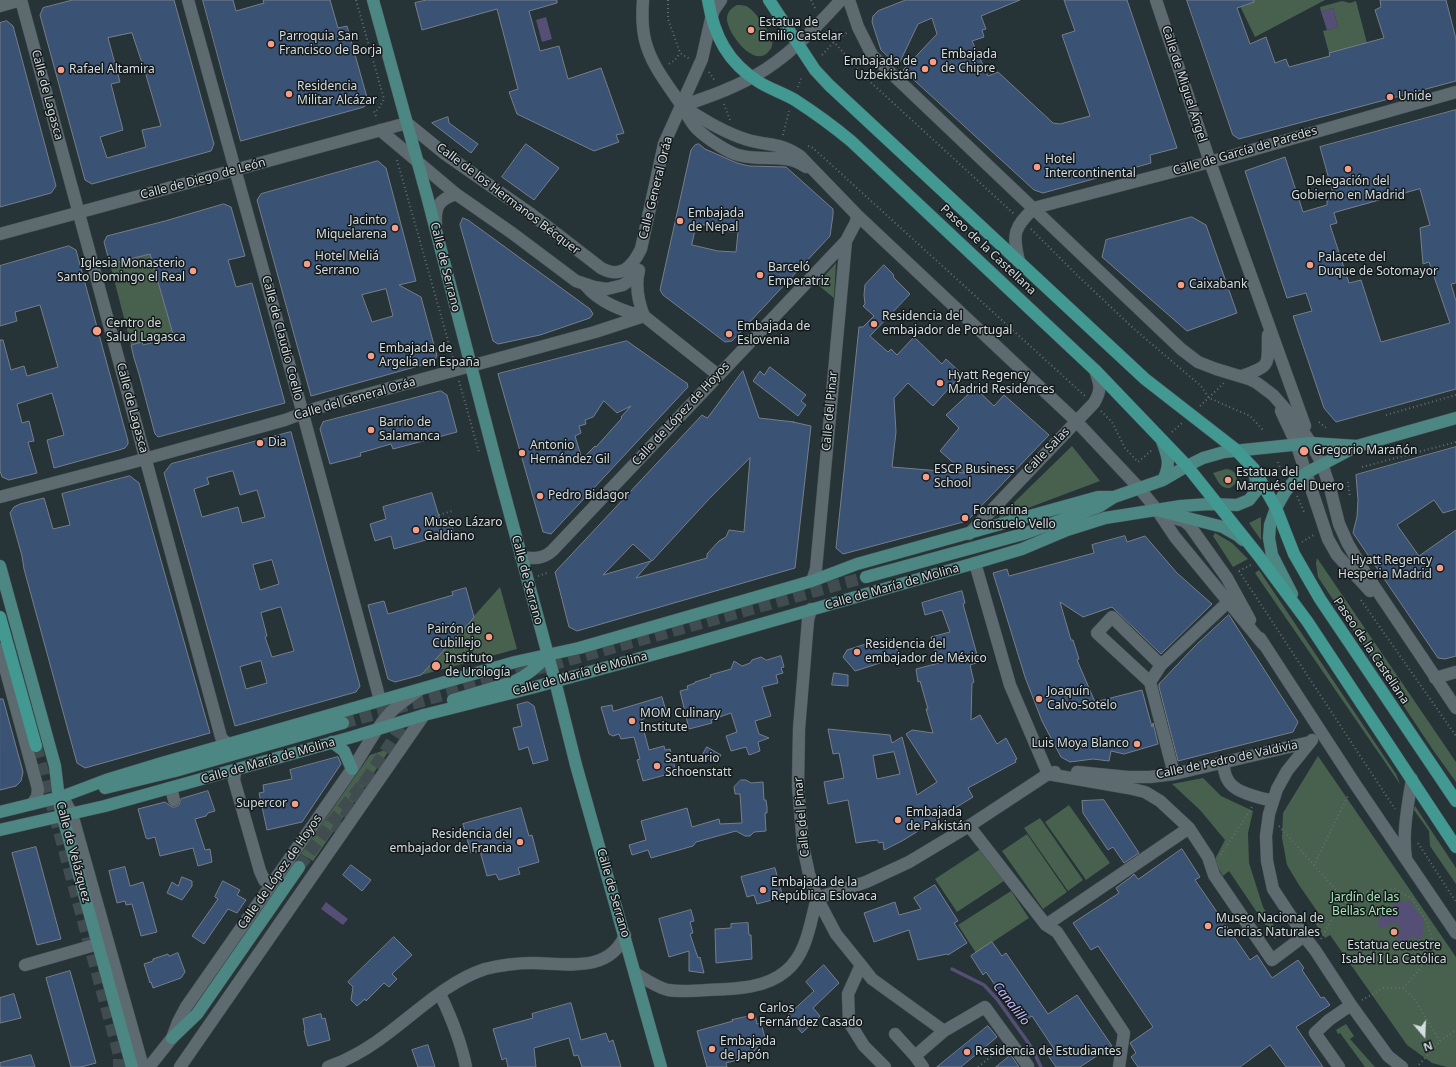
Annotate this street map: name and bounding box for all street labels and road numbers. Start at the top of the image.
street label: Calle de Miguel Ángel [1158,24,1210,144]
street label: Calle de Lagasca [28,48,66,142]
street label: Calle de García de Paredes [1171,124,1319,178]
street label: Calle General Oráa [636,135,676,241]
street label: Calle de los Hermanos Bécquer [433,140,583,258]
street label: Calle de Diego de León [139,155,267,203]
street label: Paseo de la Castellana [937,202,1039,298]
street label: Calle de Serrano [427,221,463,313]
street label: Calle de Claudio Coello [258,274,306,402]
street label: Calle de López de Hoyos [629,359,733,469]
street label: Calle de Lagasca [113,361,151,455]
street label: Calle del Pinar [819,370,841,452]
street label: Calle del General Oráa [293,375,417,423]
street label: Calle Salas [1021,425,1073,477]
street label: Calle de Serrano [508,534,546,626]
street label: Calle de María de Molina [823,561,961,613]
street label: Paseo de la Castellana [1330,595,1412,707]
street label: Calle de María de Molina [511,649,649,699]
street label: Calle de María de Molina [199,735,337,787]
street label: Calle de Pedro de Valdivia [1155,738,1299,782]
street label: Calle del Pinar [791,776,813,858]
street label: Calle de Velázquez [53,800,93,904]
street label: Calle de López de Hoyos [235,812,325,932]
street label: Calle de Serrano [593,847,633,939]

